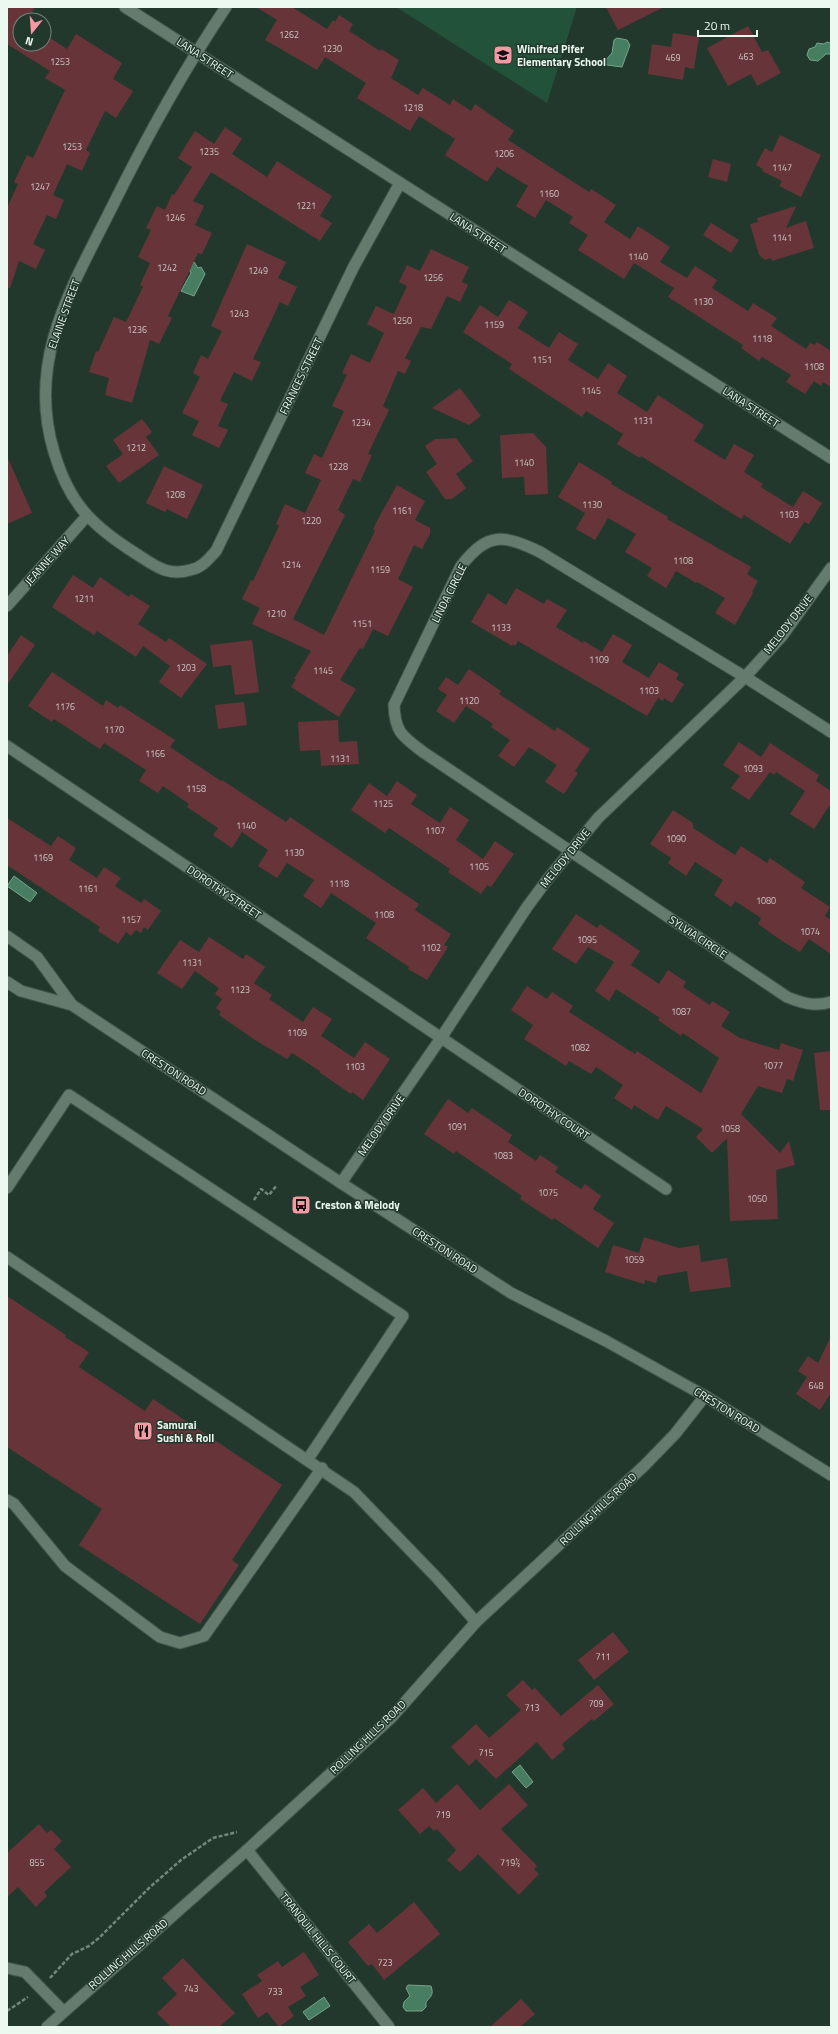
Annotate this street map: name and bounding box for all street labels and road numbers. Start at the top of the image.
street label: LANA STREET [174,34,237,82]
street label: LANA STREET [447,209,510,257]
street label: ELAINE STREET [44,277,84,351]
street label: FRANCES STREET [276,335,327,417]
street label: LANA STREET [720,383,783,431]
street label: JEANNE WAY [21,533,73,589]
street label: LINDA CIRCLE [427,561,471,625]
street label: MELODY DRIVE [760,591,816,657]
street label: MELODY DRIVE [536,825,594,891]
street label: DOROTHY STREET [184,861,264,923]
street label: SYLVIA CIRCLE [666,912,730,962]
street label: CRESTON ROAD [138,1045,210,1099]
street label: DOROTHY COURT [515,1084,593,1144]
street label: MELODY DRIVE [354,1091,408,1159]
street label: CRESTON ROAD [409,1223,481,1277]
street label: CRESTON ROAD [691,1383,763,1437]
street label: ROLLING HILLS ROAD [556,1469,640,1549]
street label: ROLLING HILLS ROAD [326,1696,410,1778]
street label: TRANQUIL HILLS COURT [276,1889,360,1987]
street label: ROLLING HILLS ROAD [85,1915,171,1993]

